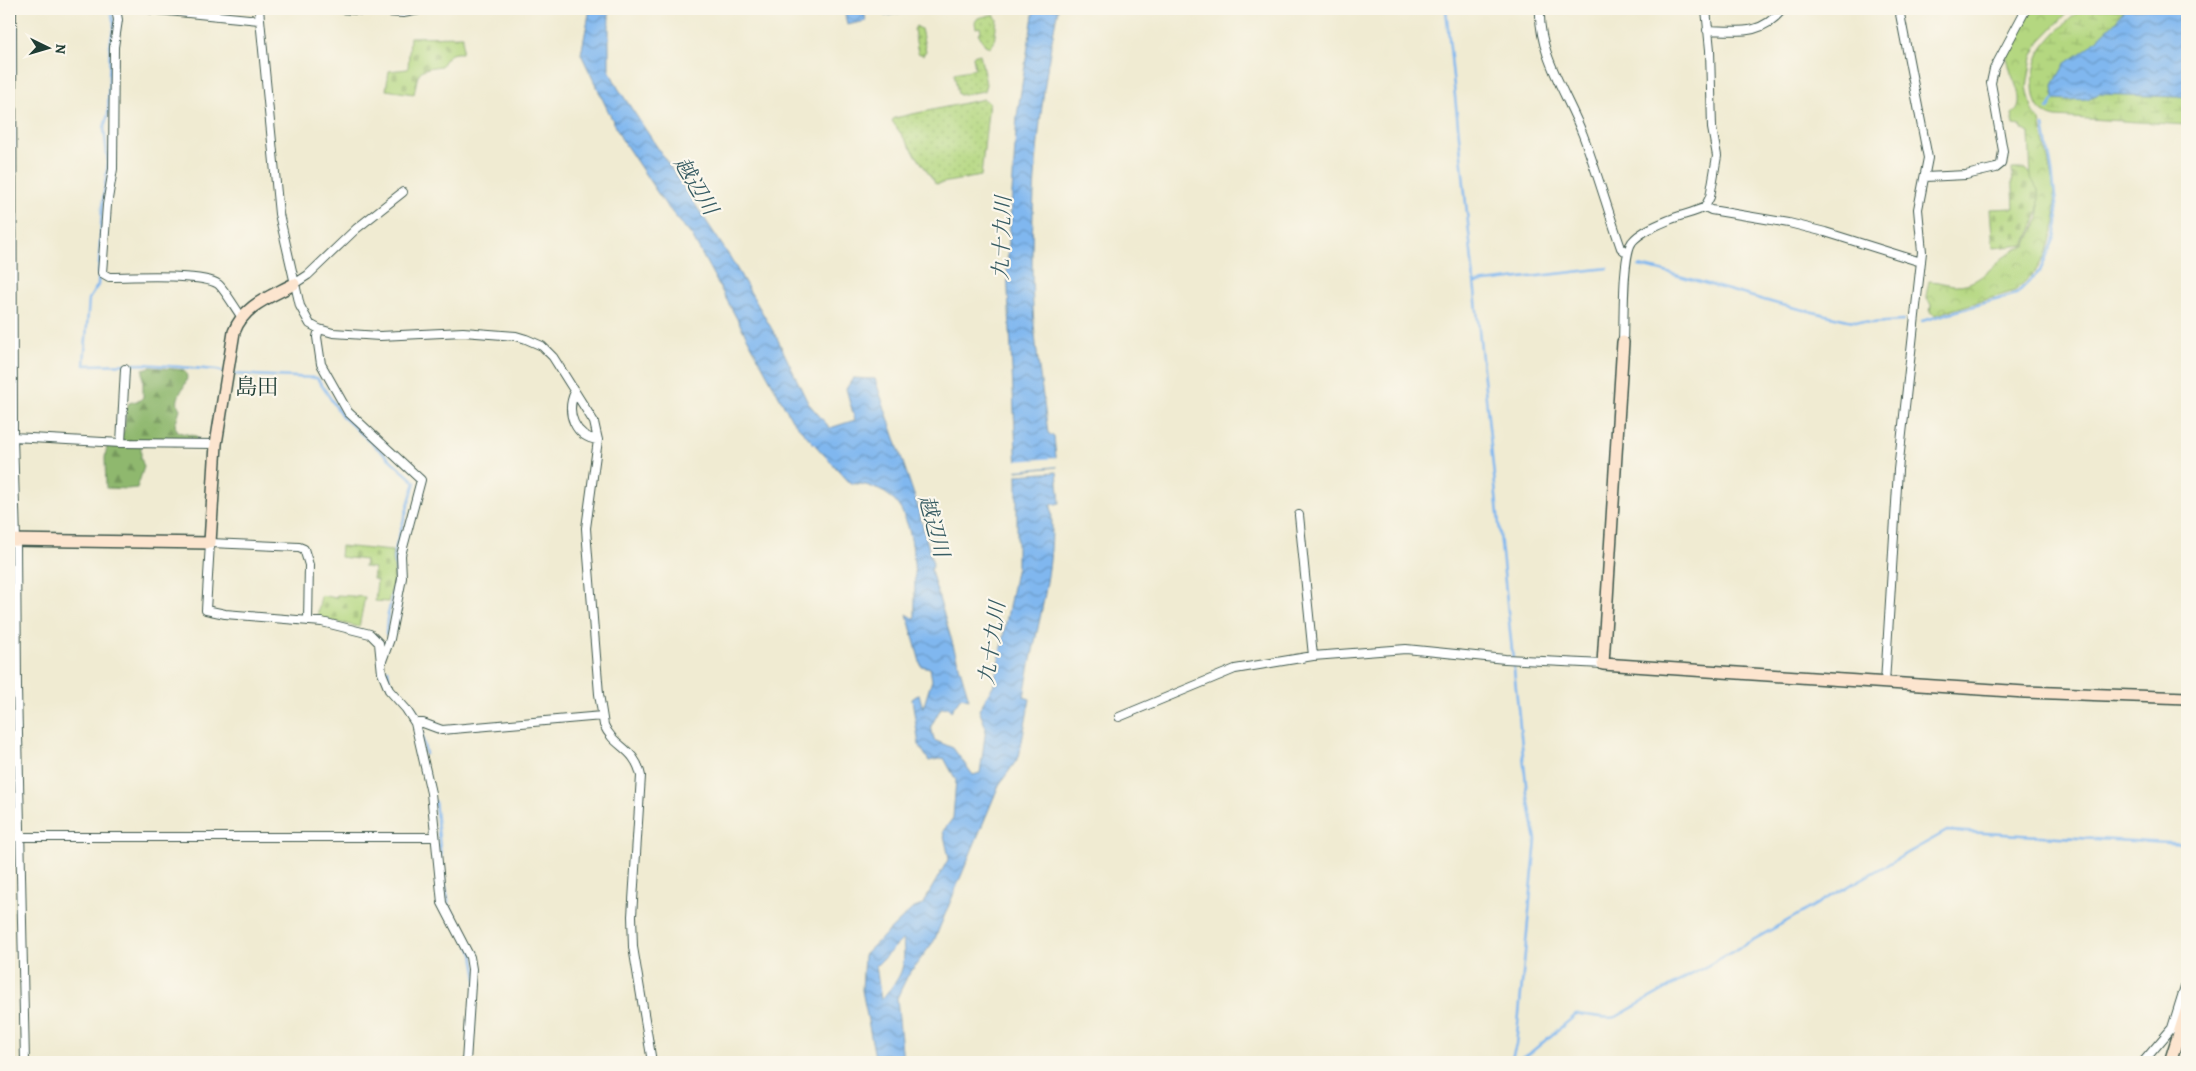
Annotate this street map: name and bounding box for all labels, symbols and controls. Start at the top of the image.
north arrow [22,22,72,72]
text: N [51,43,70,55]
water label: 越辺川 [668,152,725,222]
water label: 九十九川 [987,194,1018,280]
district label: 島田 [235,372,279,402]
water label: 越辺川 [912,492,956,562]
water label: 九十九川 [972,597,1012,687]

